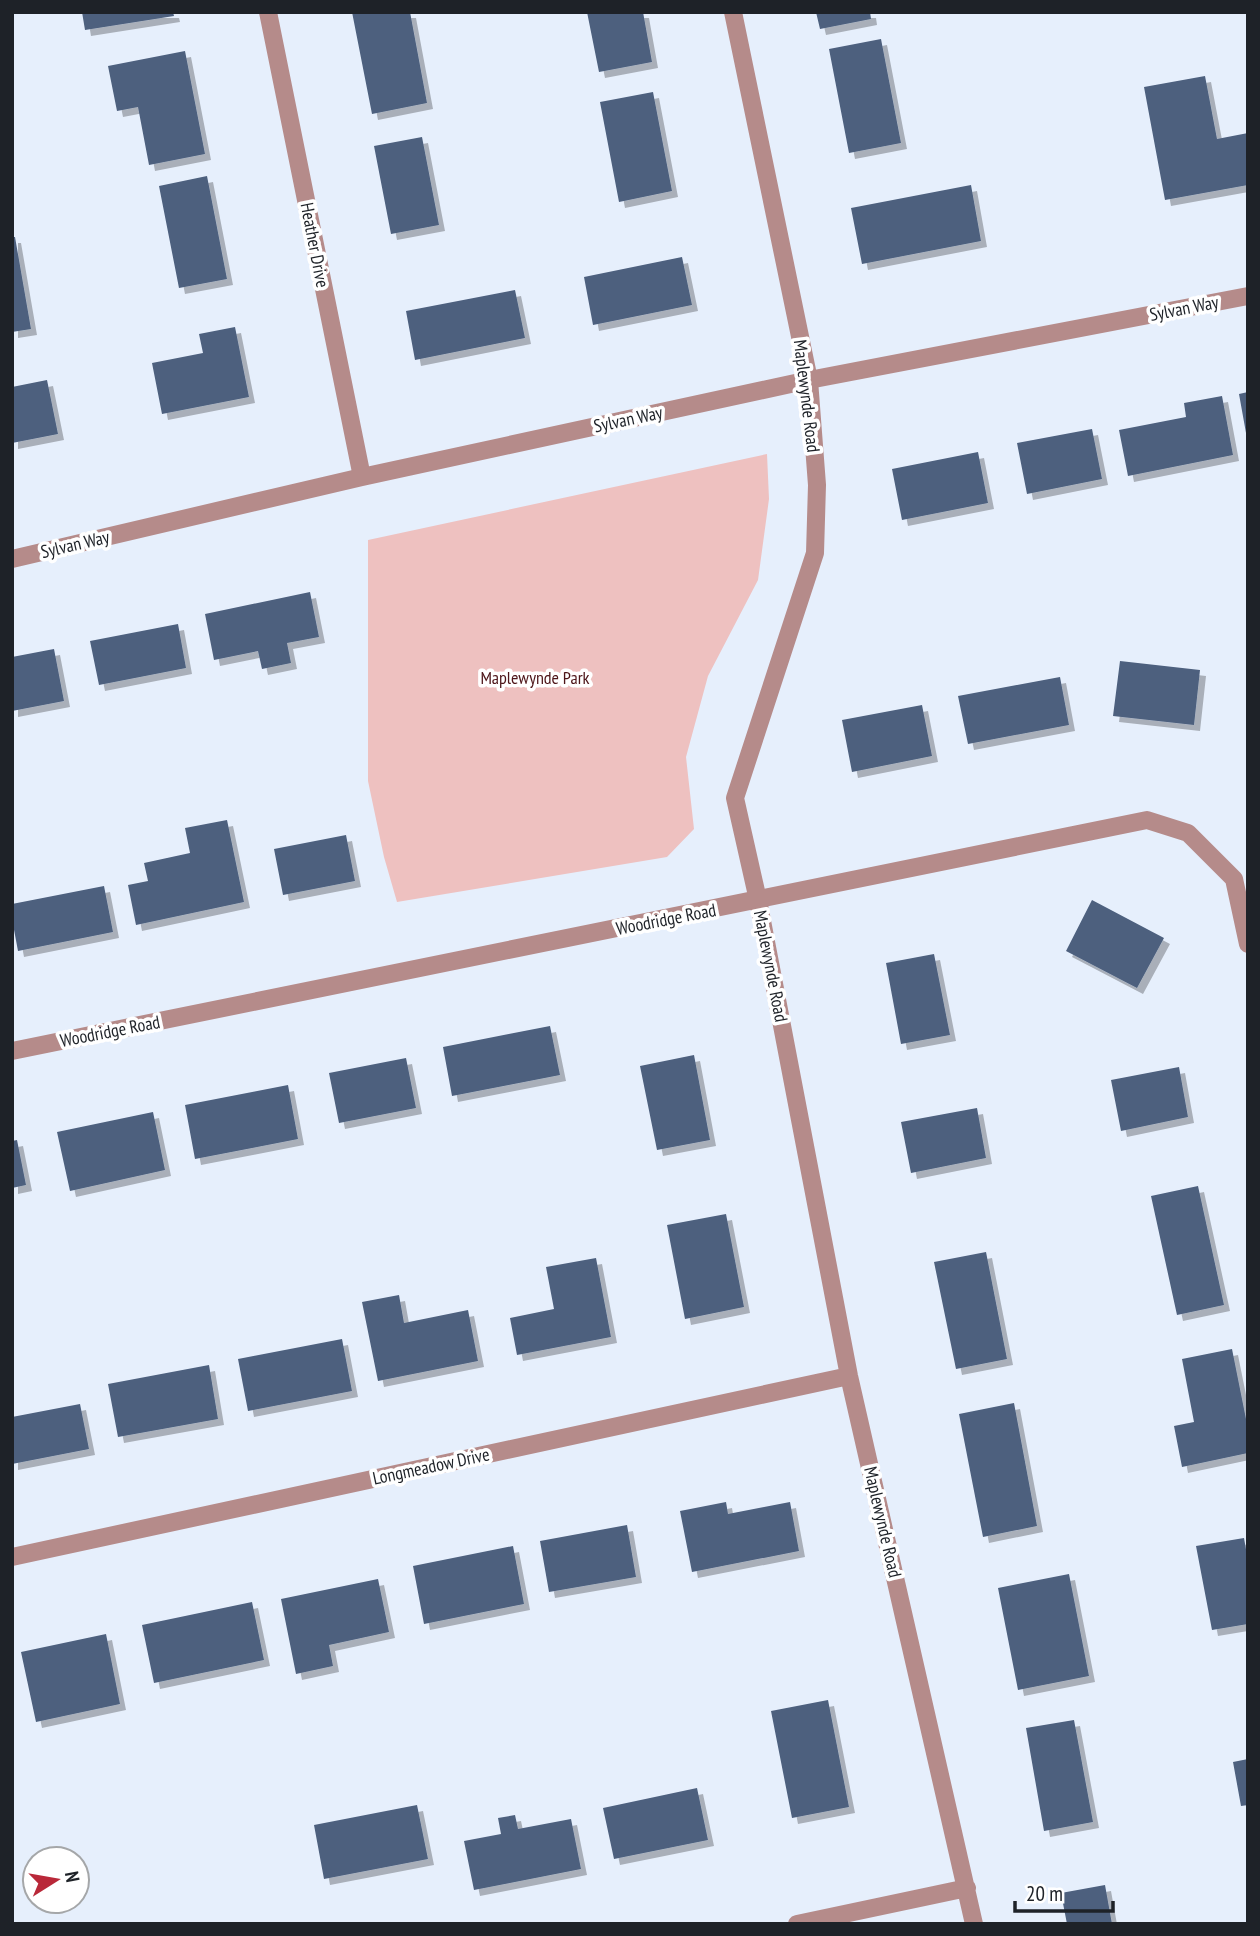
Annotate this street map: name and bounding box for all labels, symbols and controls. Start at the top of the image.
street label: Heather Drive [296,201,334,289]
street label: Sylvan Way [1148,290,1221,326]
street label: Maplewynde Road [789,338,825,454]
street label: Sylvan Way [592,400,665,437]
street label: Sylvan Way [38,525,112,563]
park label: Maplewynde Park [480,666,590,689]
street label: Woodridge Road [614,898,718,940]
street label: Maplewynde Road [749,908,793,1024]
street label: Woodridge Road [58,1010,162,1052]
street label: Longmeadow Drive [371,1442,491,1490]
street label: Maplewynde Road [859,1464,907,1580]
north arrow [21,1845,91,1915]
text: N [60,1869,85,1884]
scale bar [1015,1870,1113,1914]
text: 20 m [1026,1880,1063,1907]

